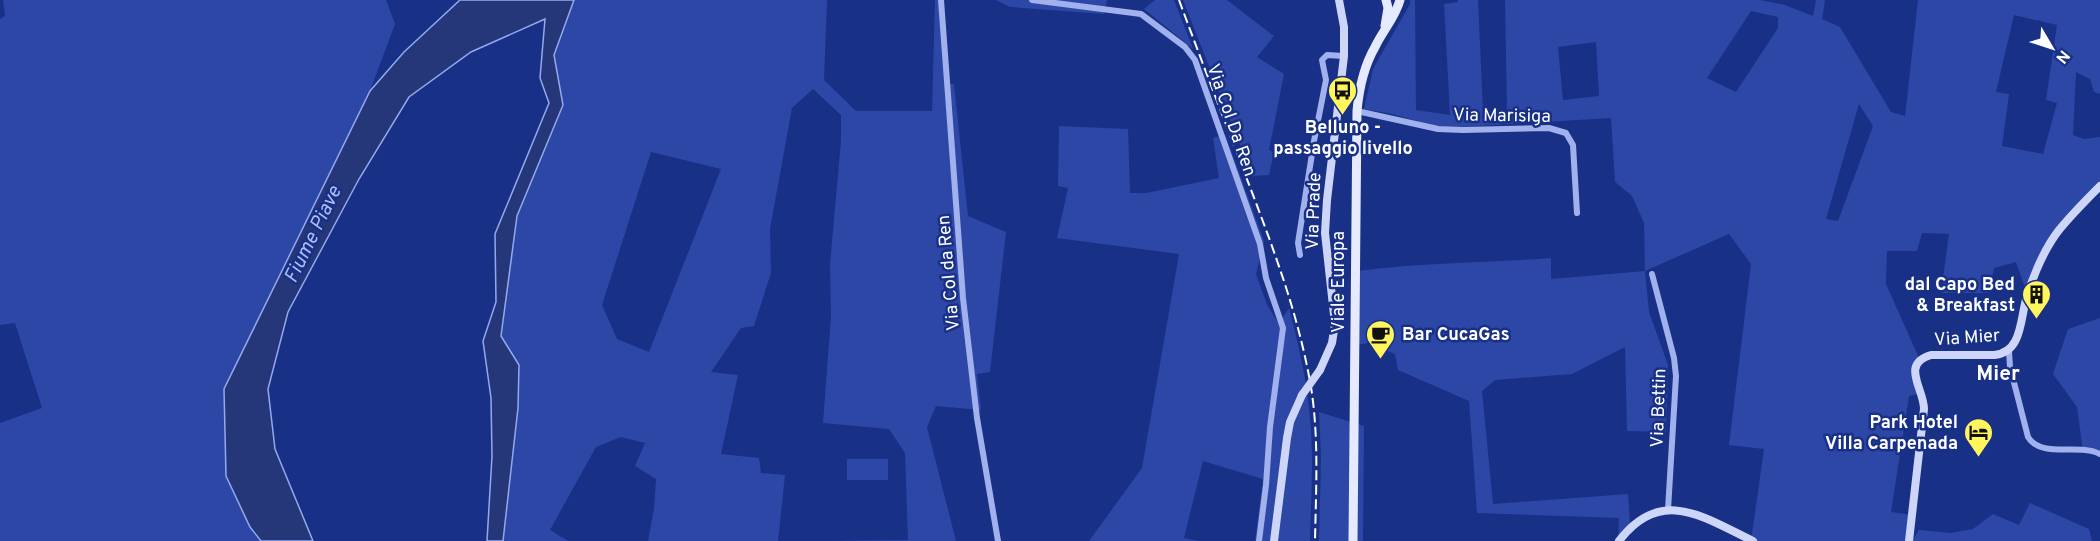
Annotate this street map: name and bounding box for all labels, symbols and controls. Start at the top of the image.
north arrow [2022,18,2082,78]
text: N [2051,45,2073,67]
street label: Via Col Da Ren [1201,61,1261,180]
bus stop icon: Belluno - passaggio livello [1327,74,1359,116]
street label: Via Marisiga [1453,104,1551,129]
place label: Belluno - passaggio livello [1273,117,1413,161]
street label: Via Prade [1302,172,1327,250]
water label: Fiume Piave [279,181,349,288]
street label: Via Col da Ren [933,214,966,332]
street label: Viale Europa [1328,231,1351,333]
place label: dal Capo Bed & Breakfast [1905,274,2015,318]
building icon: dal Capo Bed & Breakfast [2020,278,2052,320]
cafe icon: Bar CucaGas [1365,318,1397,360]
place label: Bar CucaGas [1402,324,1510,347]
street label: Via Mier [1933,325,2001,352]
district label: Mier [1976,361,2020,388]
street label: Via Bettin [1647,368,1672,448]
place label: Park Hotel Villa Carpenada [1825,412,1958,456]
hotel icon: Park Hotel Villa Carpenada [1963,416,1995,458]

